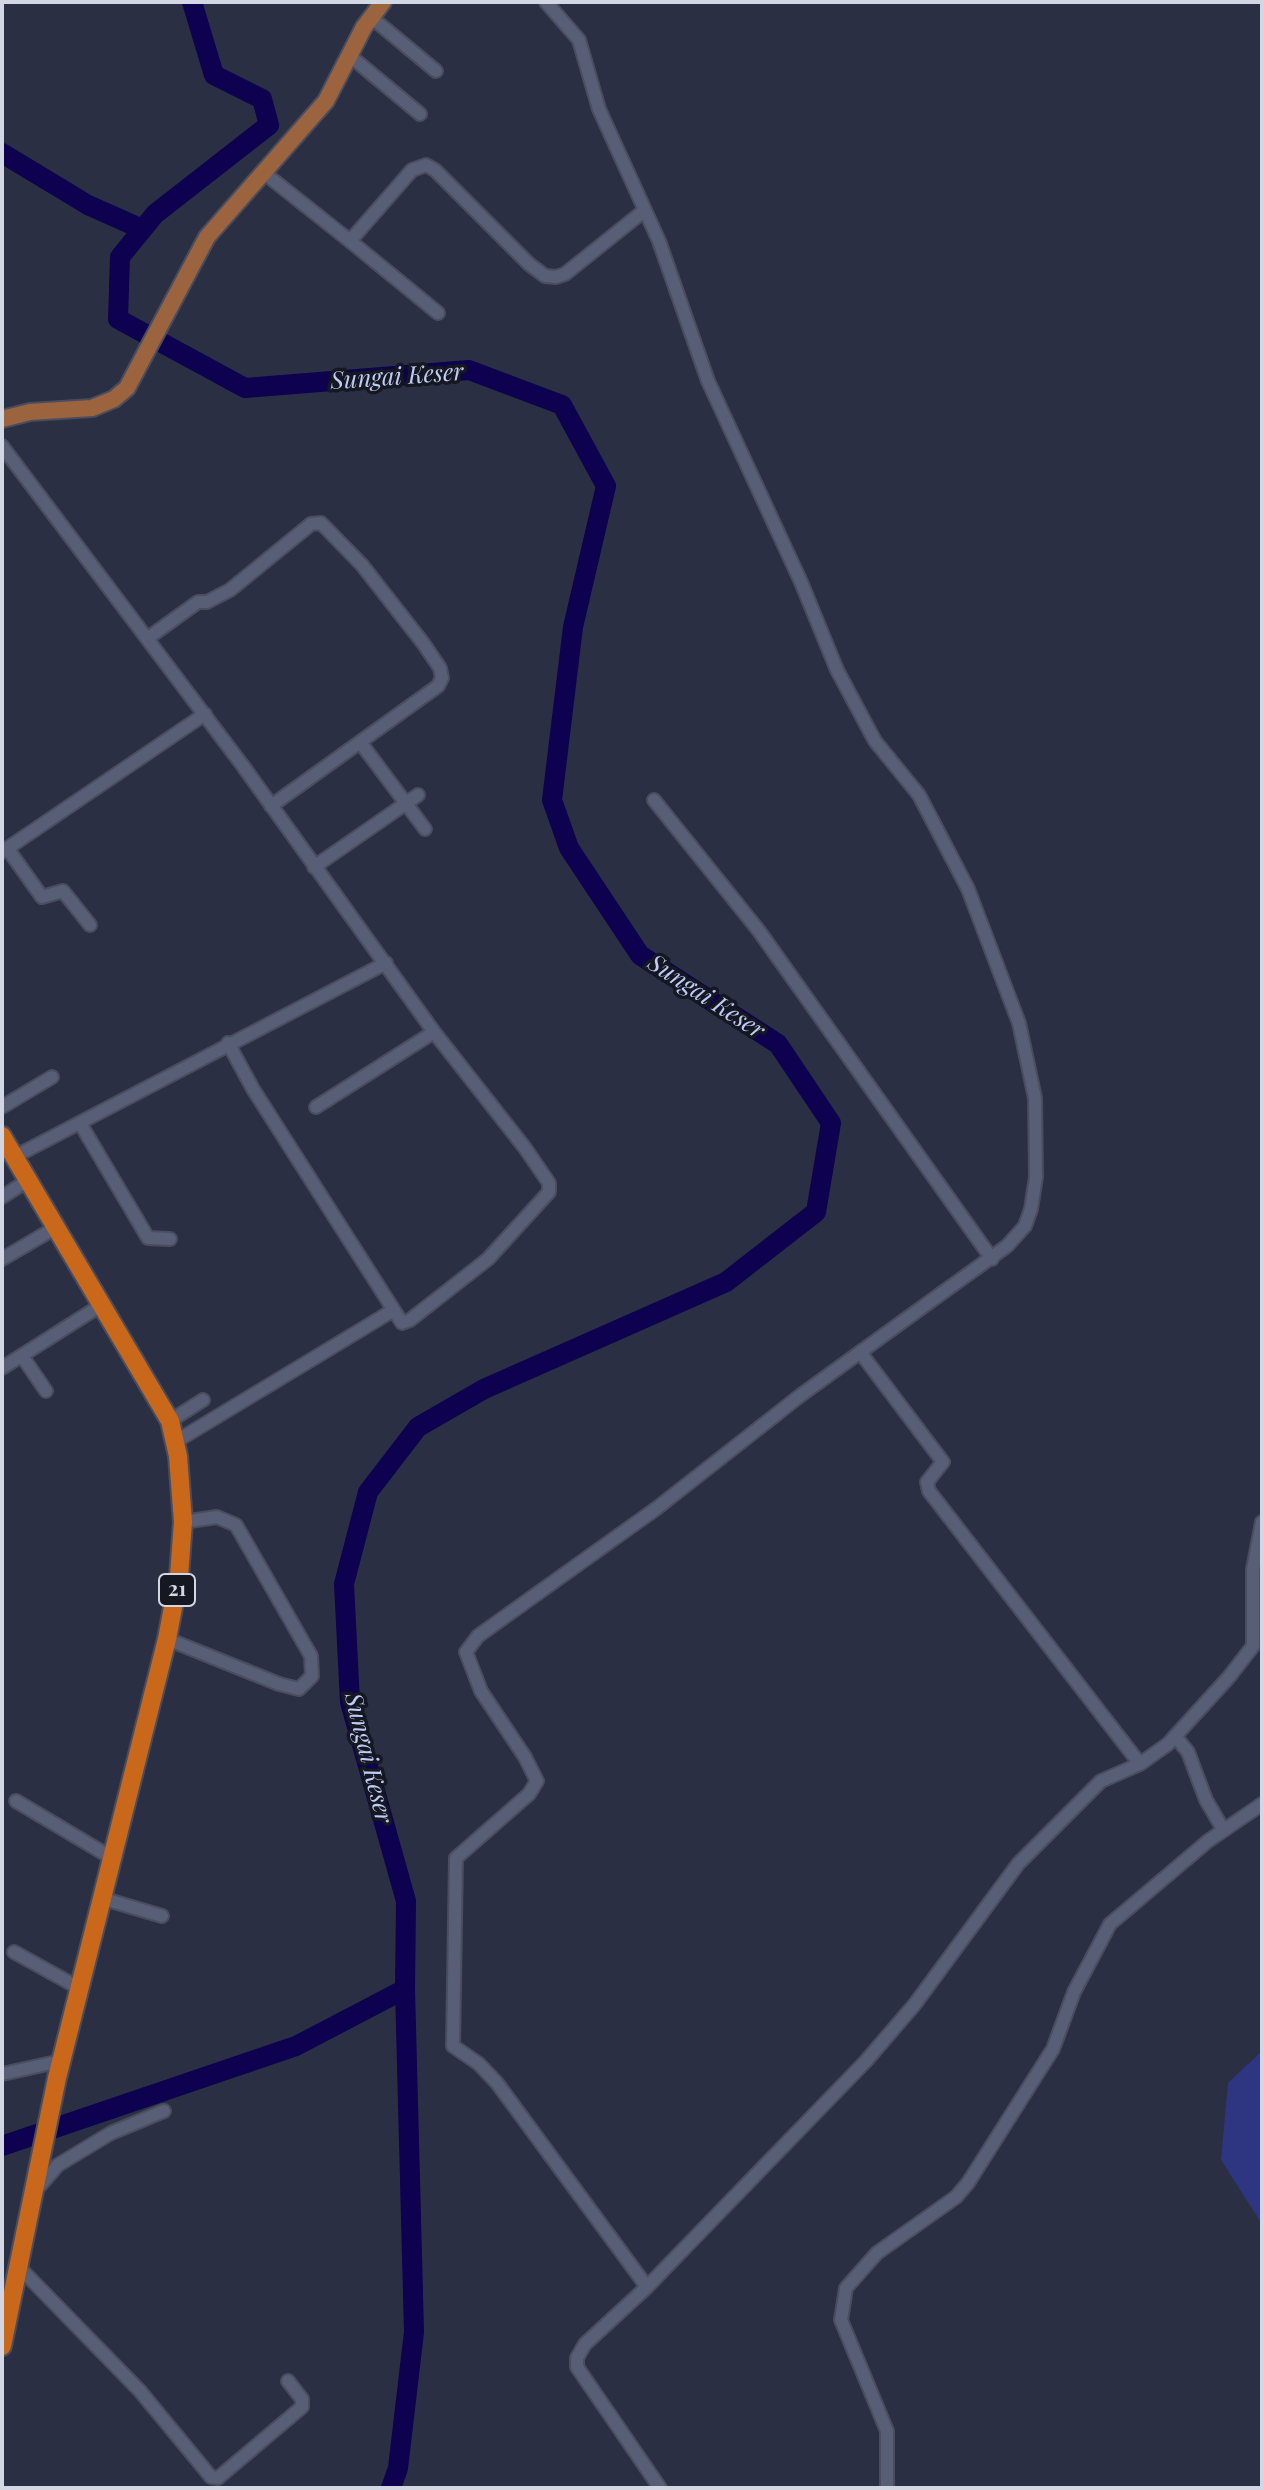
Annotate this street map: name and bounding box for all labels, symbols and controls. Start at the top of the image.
water label: Sungai Keser [330,358,464,396]
water label: Sungai Keser [642,949,770,1045]
road number: 21 [159,1574,195,1606]
water label: Sungai Keser [338,1690,398,1826]

